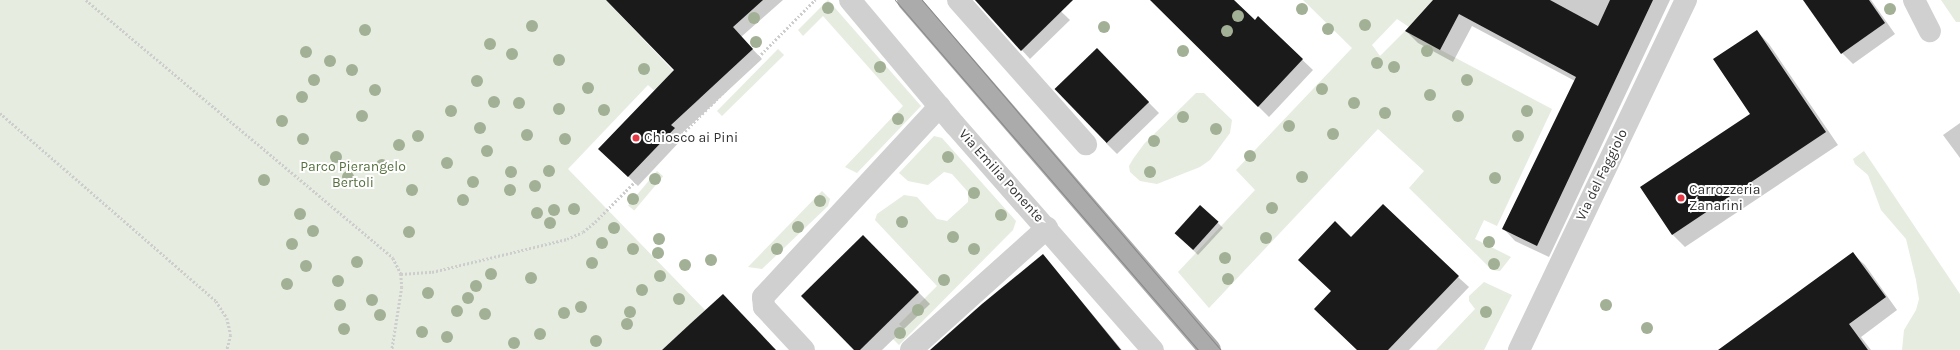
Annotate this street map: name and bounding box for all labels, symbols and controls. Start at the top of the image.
street label: Via Emilia Ponente [955,126,1047,226]
street label: Via del Faggiolo [1573,127,1631,223]
place label: Chiosco ai Pini [644,130,738,146]
marker: Chiosco ai Pini [631,133,641,143]
park label: Parco Pierangelo Bertoli [300,159,406,192]
place label: Carrozzeria Zanarini [1689,182,1760,214]
marker: Carrozzeria Zanarini [1676,193,1686,203]

